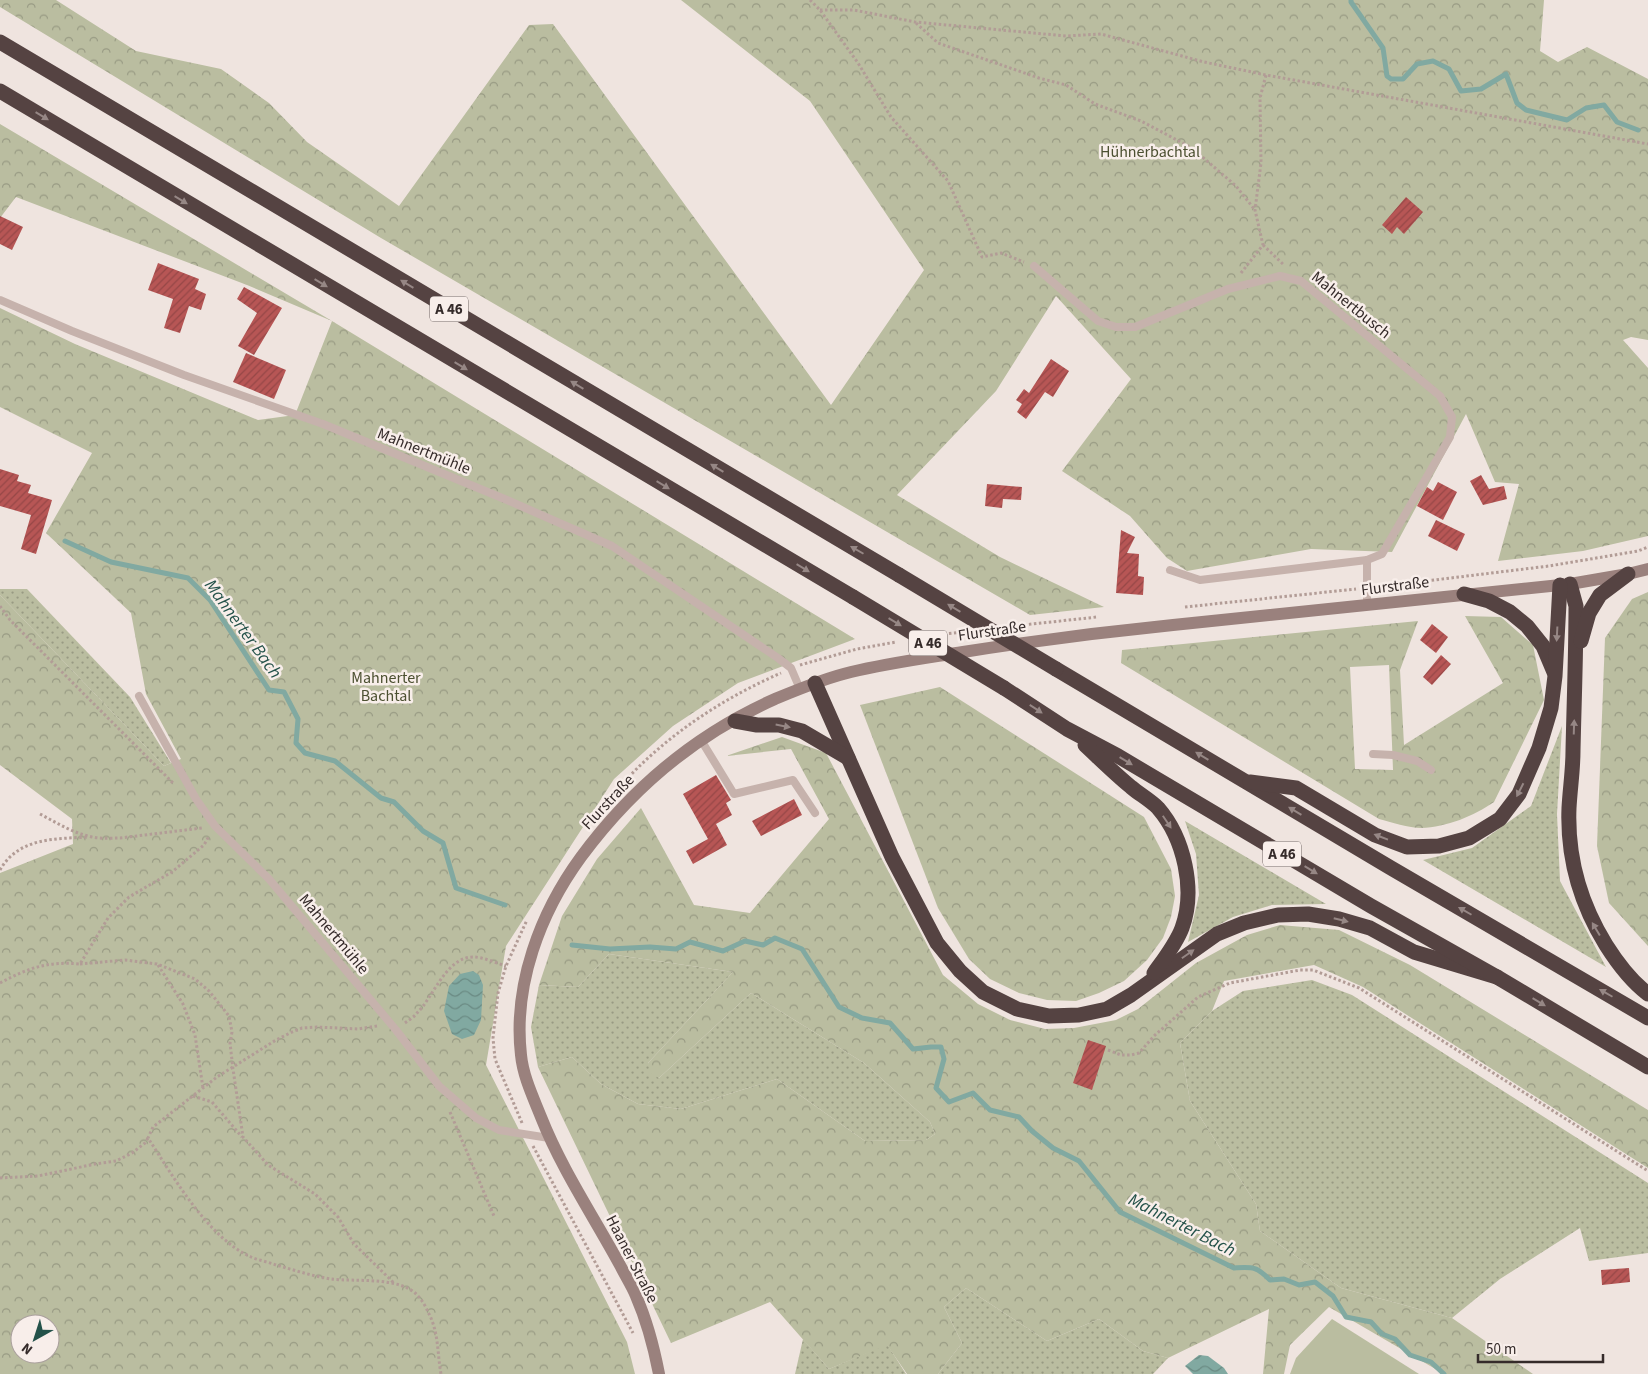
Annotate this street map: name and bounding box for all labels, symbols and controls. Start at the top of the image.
one-way arrow [35,112,48,121]
park label: Hühnerbachtal [1100,141,1200,163]
one-way arrow [175,195,188,204]
street label: Mahnertbusch [1307,266,1395,344]
one-way arrow [314,278,328,287]
one-way arrow [401,280,414,289]
road number: A 46 [430,296,468,322]
one-way arrow [454,361,467,370]
one-way arrow [571,380,584,389]
street label: Mahnertmühle [374,422,474,480]
one-way arrow [711,463,724,472]
one-way arrow [657,481,670,490]
one-way arrow [850,546,865,554]
one-way arrow [796,563,810,572]
street label: Flurstraße [1360,571,1430,601]
water label: Mahnerter Bach [198,574,288,684]
one-way arrow [948,603,961,612]
street label: Flurstraße [957,615,1027,647]
one-way arrow [888,618,901,627]
one-way arrow [1553,626,1561,642]
road number: A 46 [909,630,947,656]
park label: Mahnerter Bachtal [351,667,421,707]
one-way arrow [1029,704,1042,713]
one-way arrow [1570,719,1578,735]
one-way arrow [775,723,791,731]
one-way arrow [1195,752,1208,761]
one-way arrow [1119,756,1132,765]
street label: Flurstraße [577,769,639,835]
one-way arrow [1516,783,1524,797]
one-way arrow [1288,807,1302,816]
one-way arrow [1162,815,1171,828]
one-way arrow [1373,833,1388,841]
road number: A 46 [1263,842,1301,866]
one-way arrow [1304,866,1317,875]
street label: Mahnertmühle [294,889,374,979]
one-way arrow [1459,907,1472,916]
one-way arrow [1333,916,1348,924]
one-way arrow [1592,923,1601,936]
one-way arrow [1181,949,1195,959]
one-way arrow [1599,988,1612,997]
one-way arrow [1533,998,1546,1007]
water label: Mahnerter Bach [1124,1187,1240,1263]
street label: Haaner Straße [600,1211,664,1307]
north arrow [10,1314,60,1364]
scale bar [1478,1332,1603,1364]
text: N [18,1338,37,1359]
text: 50 m [1486,1339,1516,1360]

